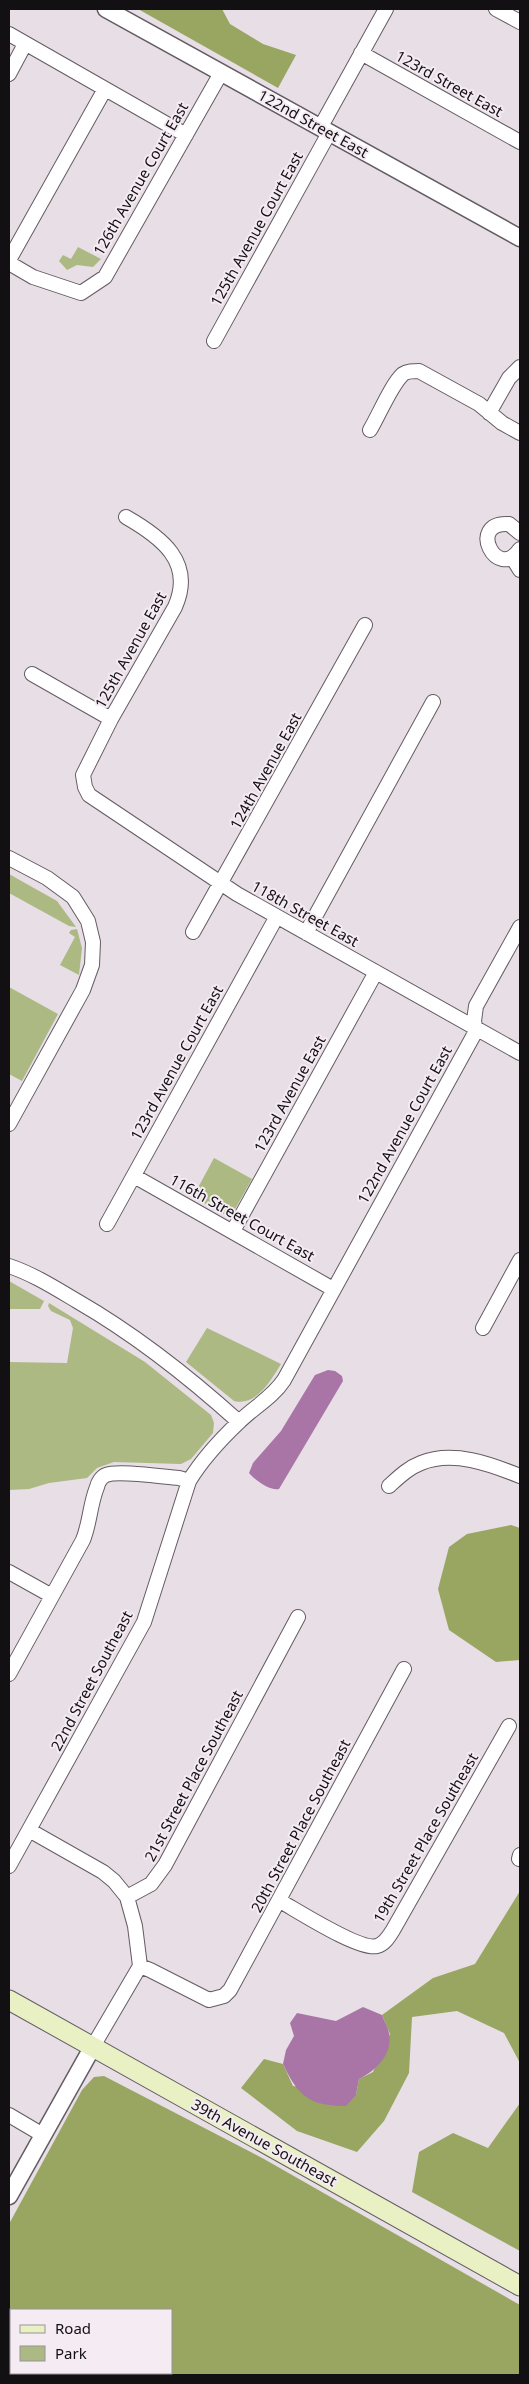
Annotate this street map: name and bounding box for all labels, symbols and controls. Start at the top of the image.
street label: 123rd Street East [392,45,507,121]
street label: 122nd Street East [255,84,373,162]
street label: 126th Avenue Court East [88,98,192,259]
street label: 125th Avenue Court East [205,147,307,309]
street label: 125th Avenue East [90,587,171,711]
street label: 124th Avenue East [225,708,306,832]
street label: 118th Street East [248,875,363,951]
street label: 123rd Avenue Court East [125,981,227,1143]
street label: 123rd Avenue East [249,1031,330,1156]
street label: 122nd Avenue Court East [352,1042,456,1207]
street label: 116th Street Court East [166,1169,319,1266]
street label: 22nd Street Southeast [46,1606,137,1754]
street label: 21st Street Place Southeast [139,1686,247,1865]
street label: 20th Street Place Southeast [246,1735,355,1916]
street label: 19th Street Place Southeast [368,1748,482,1926]
street label: 39th Avenue Southeast [188,2094,341,2191]
legend [10,2309,172,2374]
text: Road [55,2318,91,2338]
text: Park [55,2343,87,2363]

